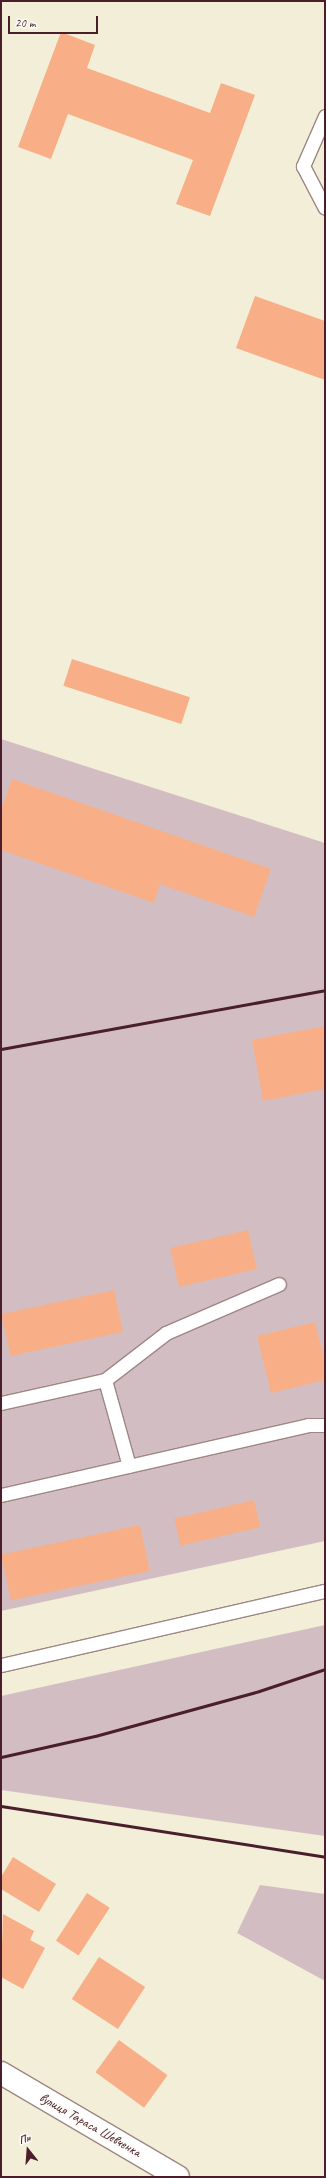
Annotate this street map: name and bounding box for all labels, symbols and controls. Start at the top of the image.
scale bar [10,8,100,34]
text: 20 m [15,15,35,31]
street label: вулиця Тараса Шевченка [36,2089,144,2161]
north arrow [8,2130,48,2170]
text: Пн [17,2130,32,2147]

